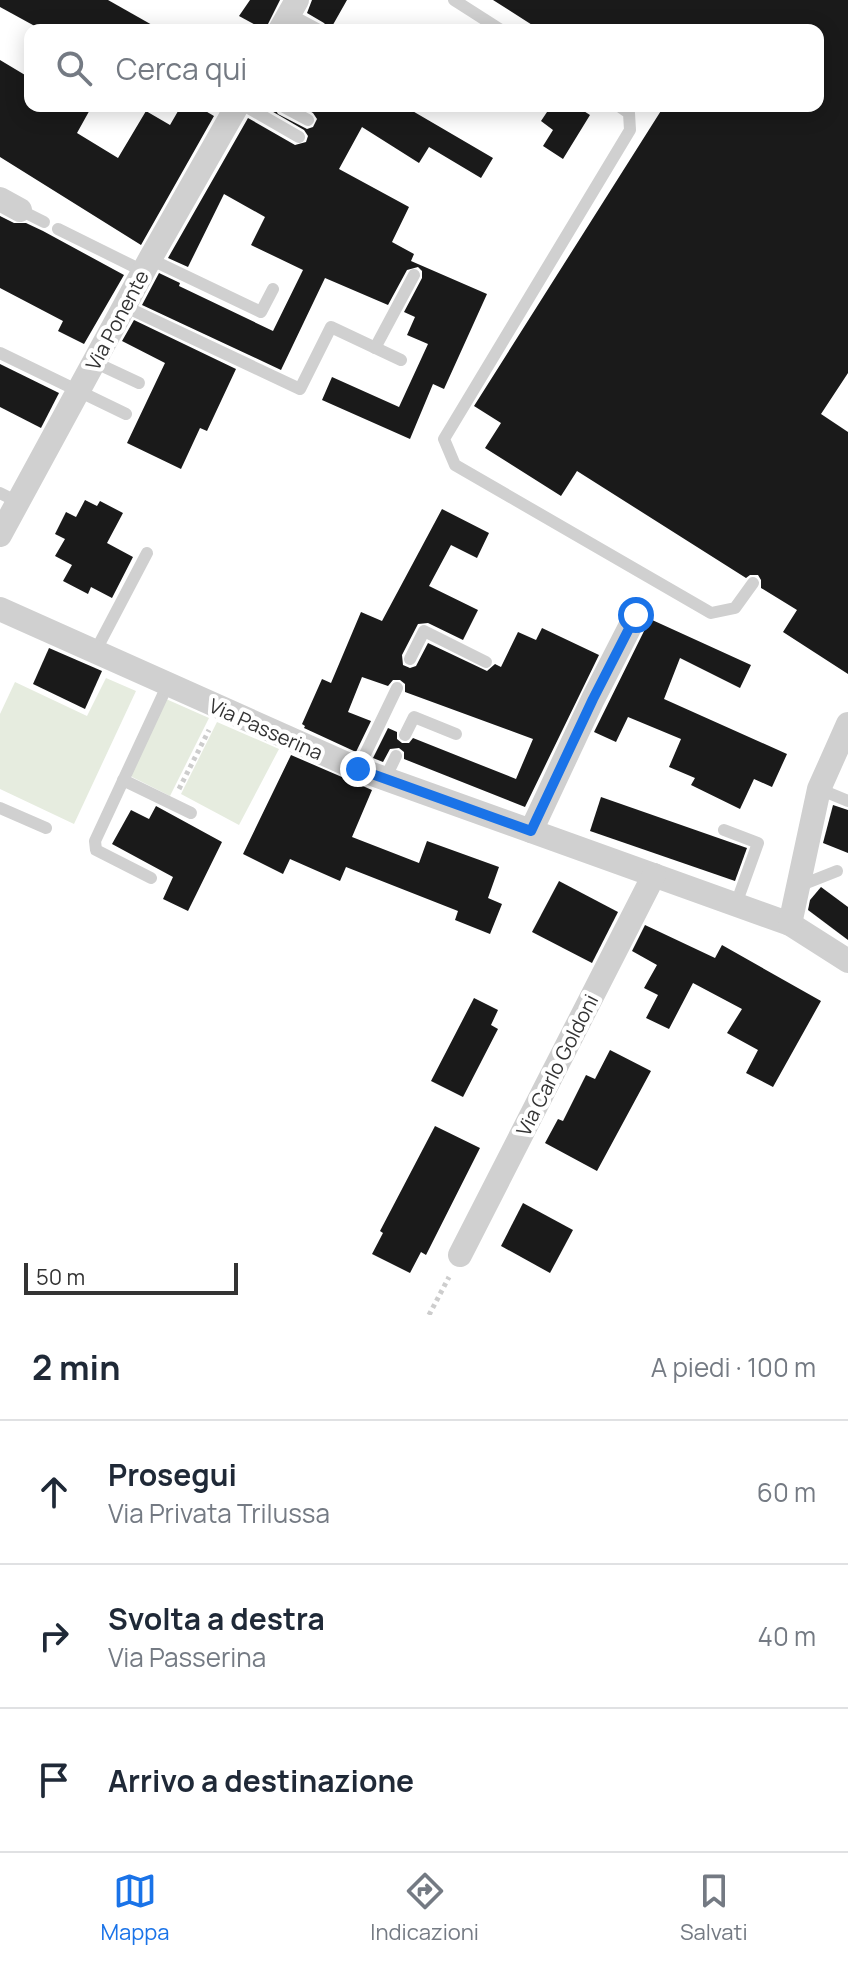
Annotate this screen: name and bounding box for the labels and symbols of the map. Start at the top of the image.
street label: Via Ponente [79,265,155,375]
route start [618,597,654,633]
street label: Via Passerina [205,692,327,766]
route end [340,751,376,787]
street label: Via Carlo Goldoni [510,990,604,1140]
scale bar [24,1259,238,1295]

